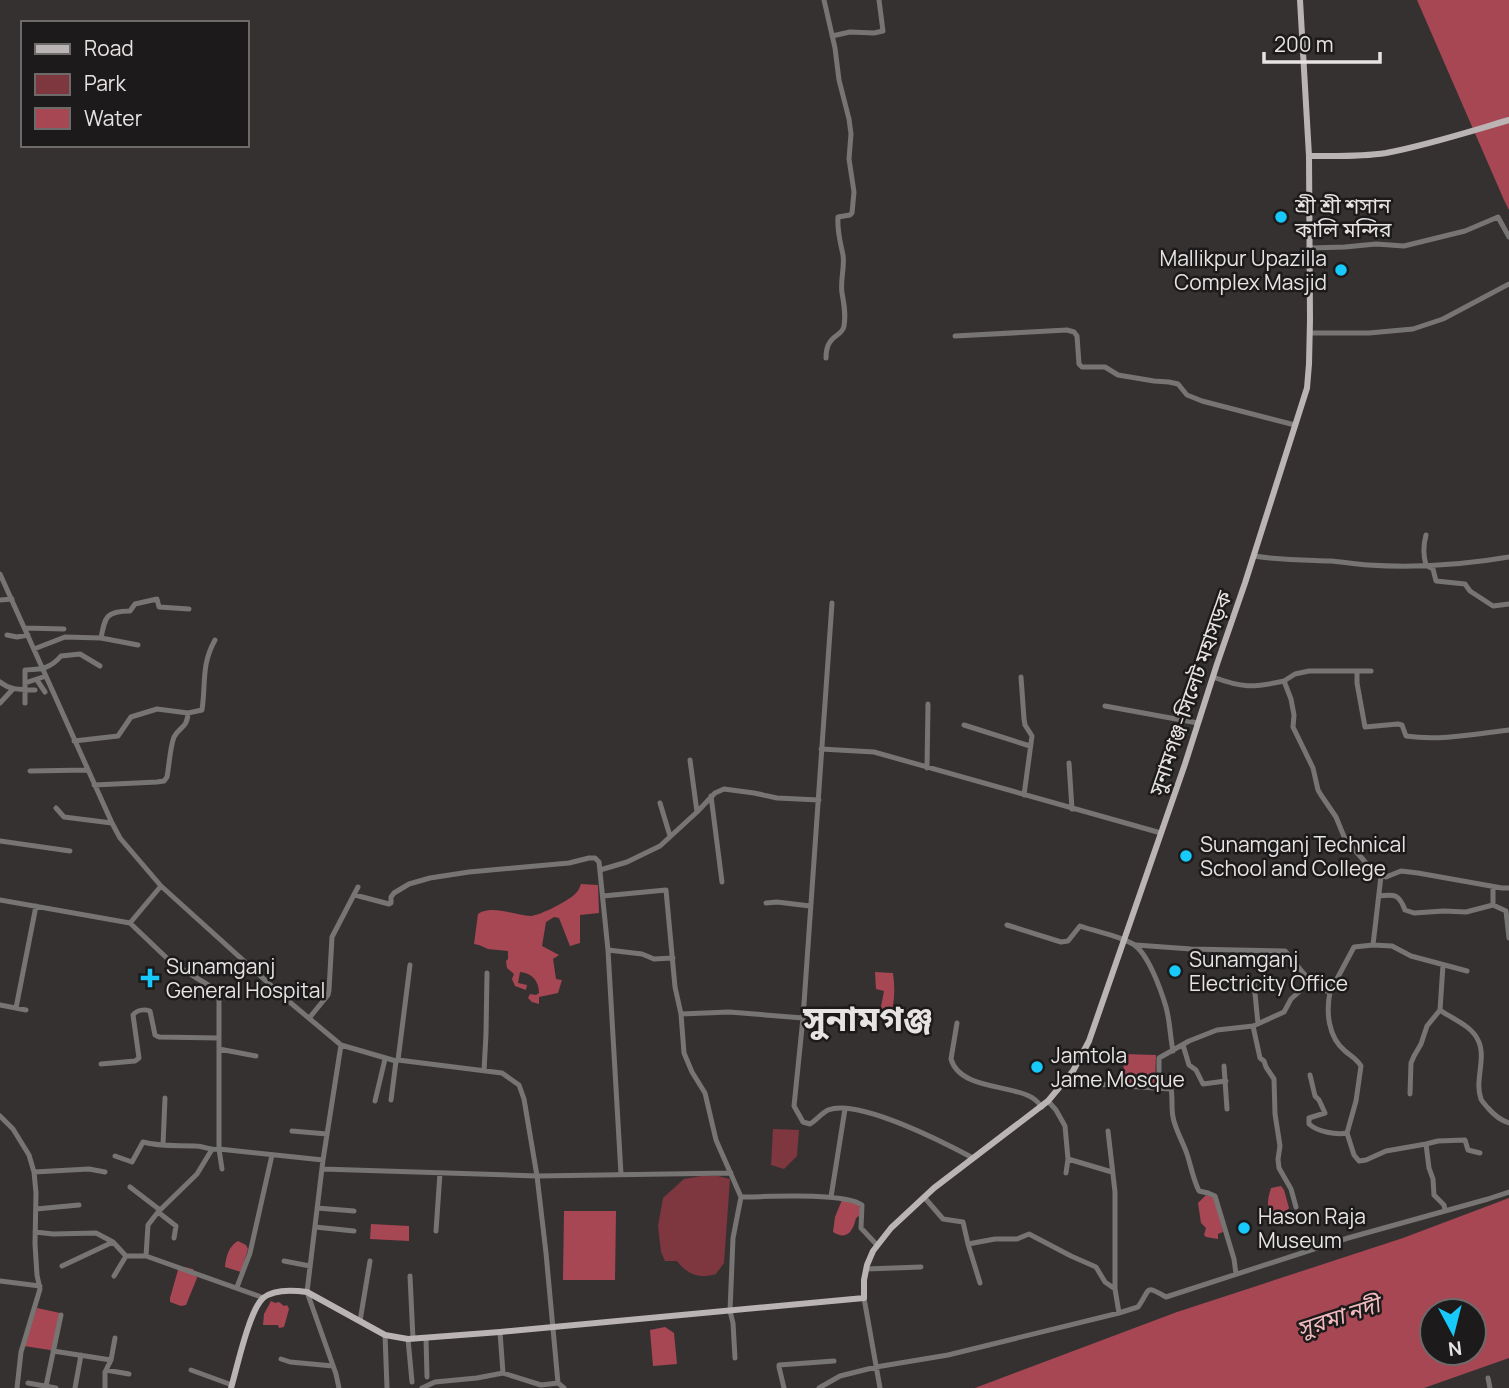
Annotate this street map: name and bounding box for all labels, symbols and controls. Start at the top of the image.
legend [21,21,248,147]
scale bar [1264,21,1380,65]
text: 200 m [1274,30,1334,58]
text: Road [84,34,134,62]
text: Park [84,69,126,97]
text: Water [84,104,143,132]
place label: শ্রী শ্রী শসান কালি মন্দির [1294,191,1392,243]
marker: শ্রী শ্রী শসান কালি মন্দির [1273,209,1289,225]
place label: Mallikpur Upazilla Complex Masjid [1160,244,1327,296]
marker: Mallikpur Upazilla Complex Masjid [1333,262,1349,278]
street label: সুনামগঞ্জ-সিলেট মহাসড়ক [1142,586,1238,800]
place label: Sunamganj Technical School and College [1200,830,1406,882]
marker: Sunamganj Technical School and College [1178,848,1194,864]
place label: Sunamganj Electricity Office [1189,945,1348,997]
place label: Sunamganj General Hospital [166,952,325,1004]
marker: Sunamganj Electricity Office [1167,963,1183,979]
marker: Sunamganj General Hospital [140,968,160,988]
district label: সুনামগঞ্জ [802,994,933,1042]
place label: Jamtola Jame Mosque [1051,1041,1185,1093]
marker: Jamtola Jame Mosque [1029,1059,1045,1075]
place label: Hason Raja Museum [1258,1202,1366,1254]
marker: Hason Raja Museum [1236,1220,1252,1236]
water label: সুরমা নদী [1292,1286,1387,1344]
north arrow [1418,1297,1488,1367]
text: N [1447,1335,1463,1363]

